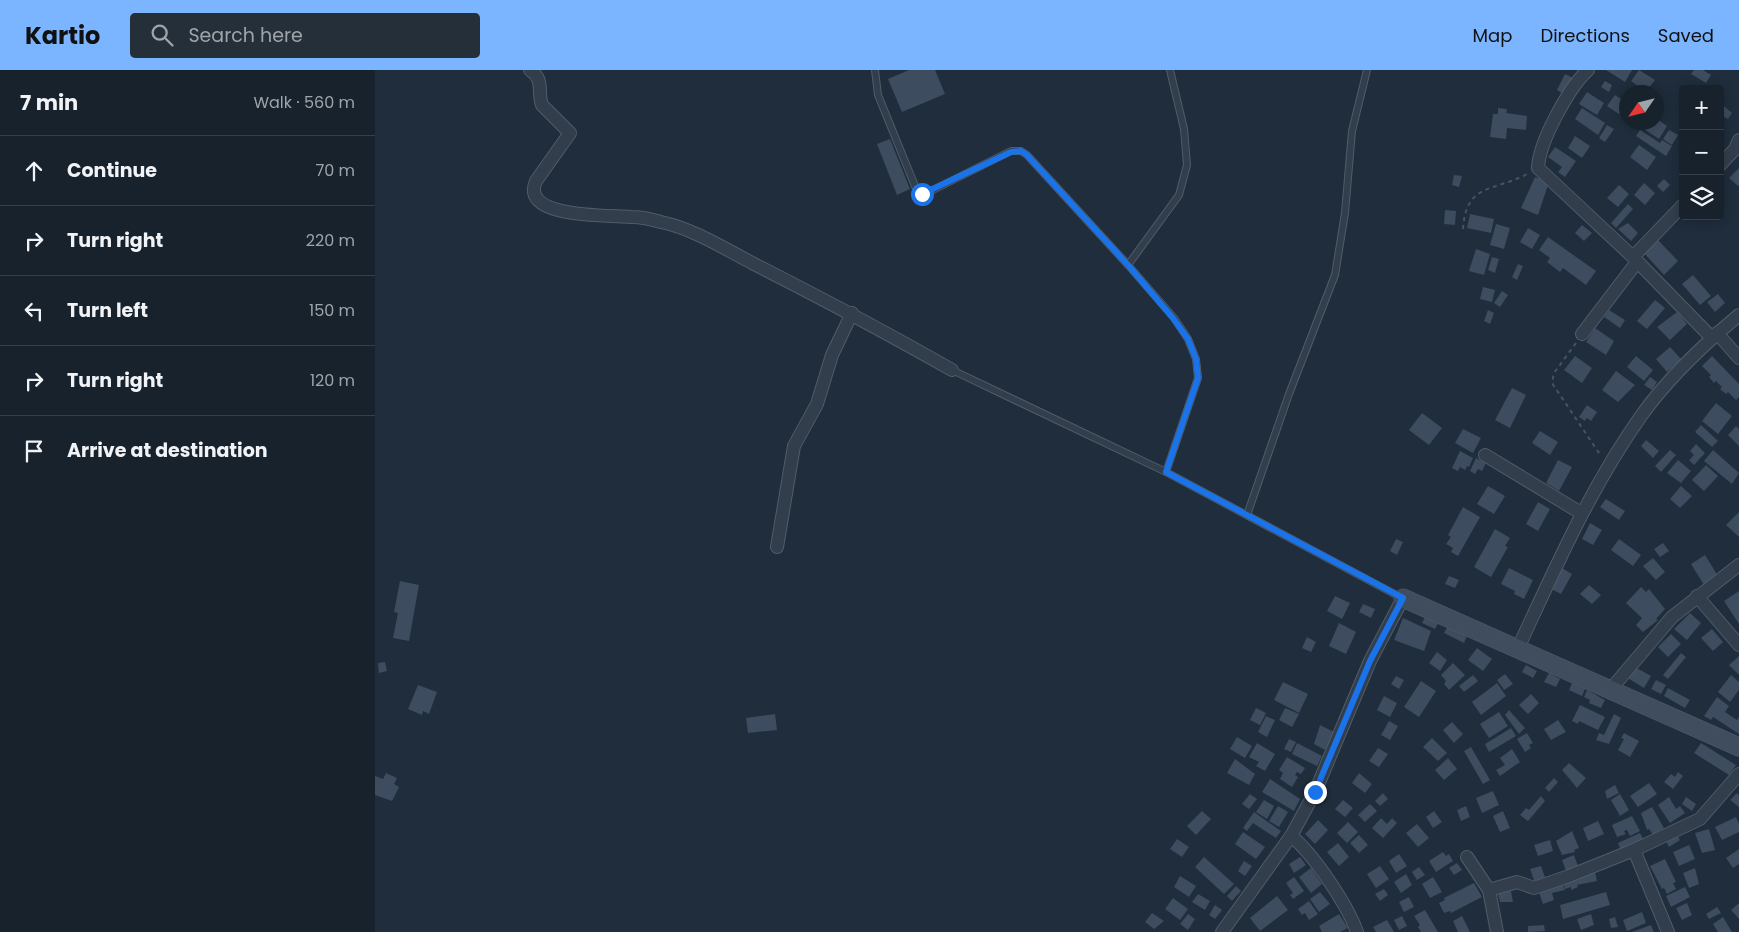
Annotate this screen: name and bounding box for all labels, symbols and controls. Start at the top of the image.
search box [130,13,480,58]
text: Kartio [25,19,100,52]
icon: search [148,21,176,49]
text: Search here [188,22,303,49]
text: Map [1473,23,1512,48]
text: Directions [1540,23,1630,48]
text: Saved [1658,23,1714,48]
north arrow [1619,85,1664,130]
map controls [1679,85,1724,220]
button: + [1679,85,1724,130]
text: 7 min [20,88,78,117]
text: Walk · 560 m [253,91,355,114]
button: − [1679,130,1724,175]
icon: ahead [20,157,48,185]
text: Continue [67,157,157,184]
text: 70 m [315,159,355,182]
button: layers [1679,175,1724,220]
route start [911,183,934,206]
icon: right [20,227,48,255]
text: Turn right [67,227,163,254]
text: 220 m [306,229,355,252]
icon: left [20,297,48,325]
text: Turn left [67,297,148,324]
text: 150 m [309,299,355,322]
icon: right [20,367,48,395]
text: Turn right [67,367,163,394]
text: 120 m [310,369,355,392]
icon: arrive [20,437,48,465]
text: Arrive at destination [67,437,268,464]
route end [1304,781,1327,804]

